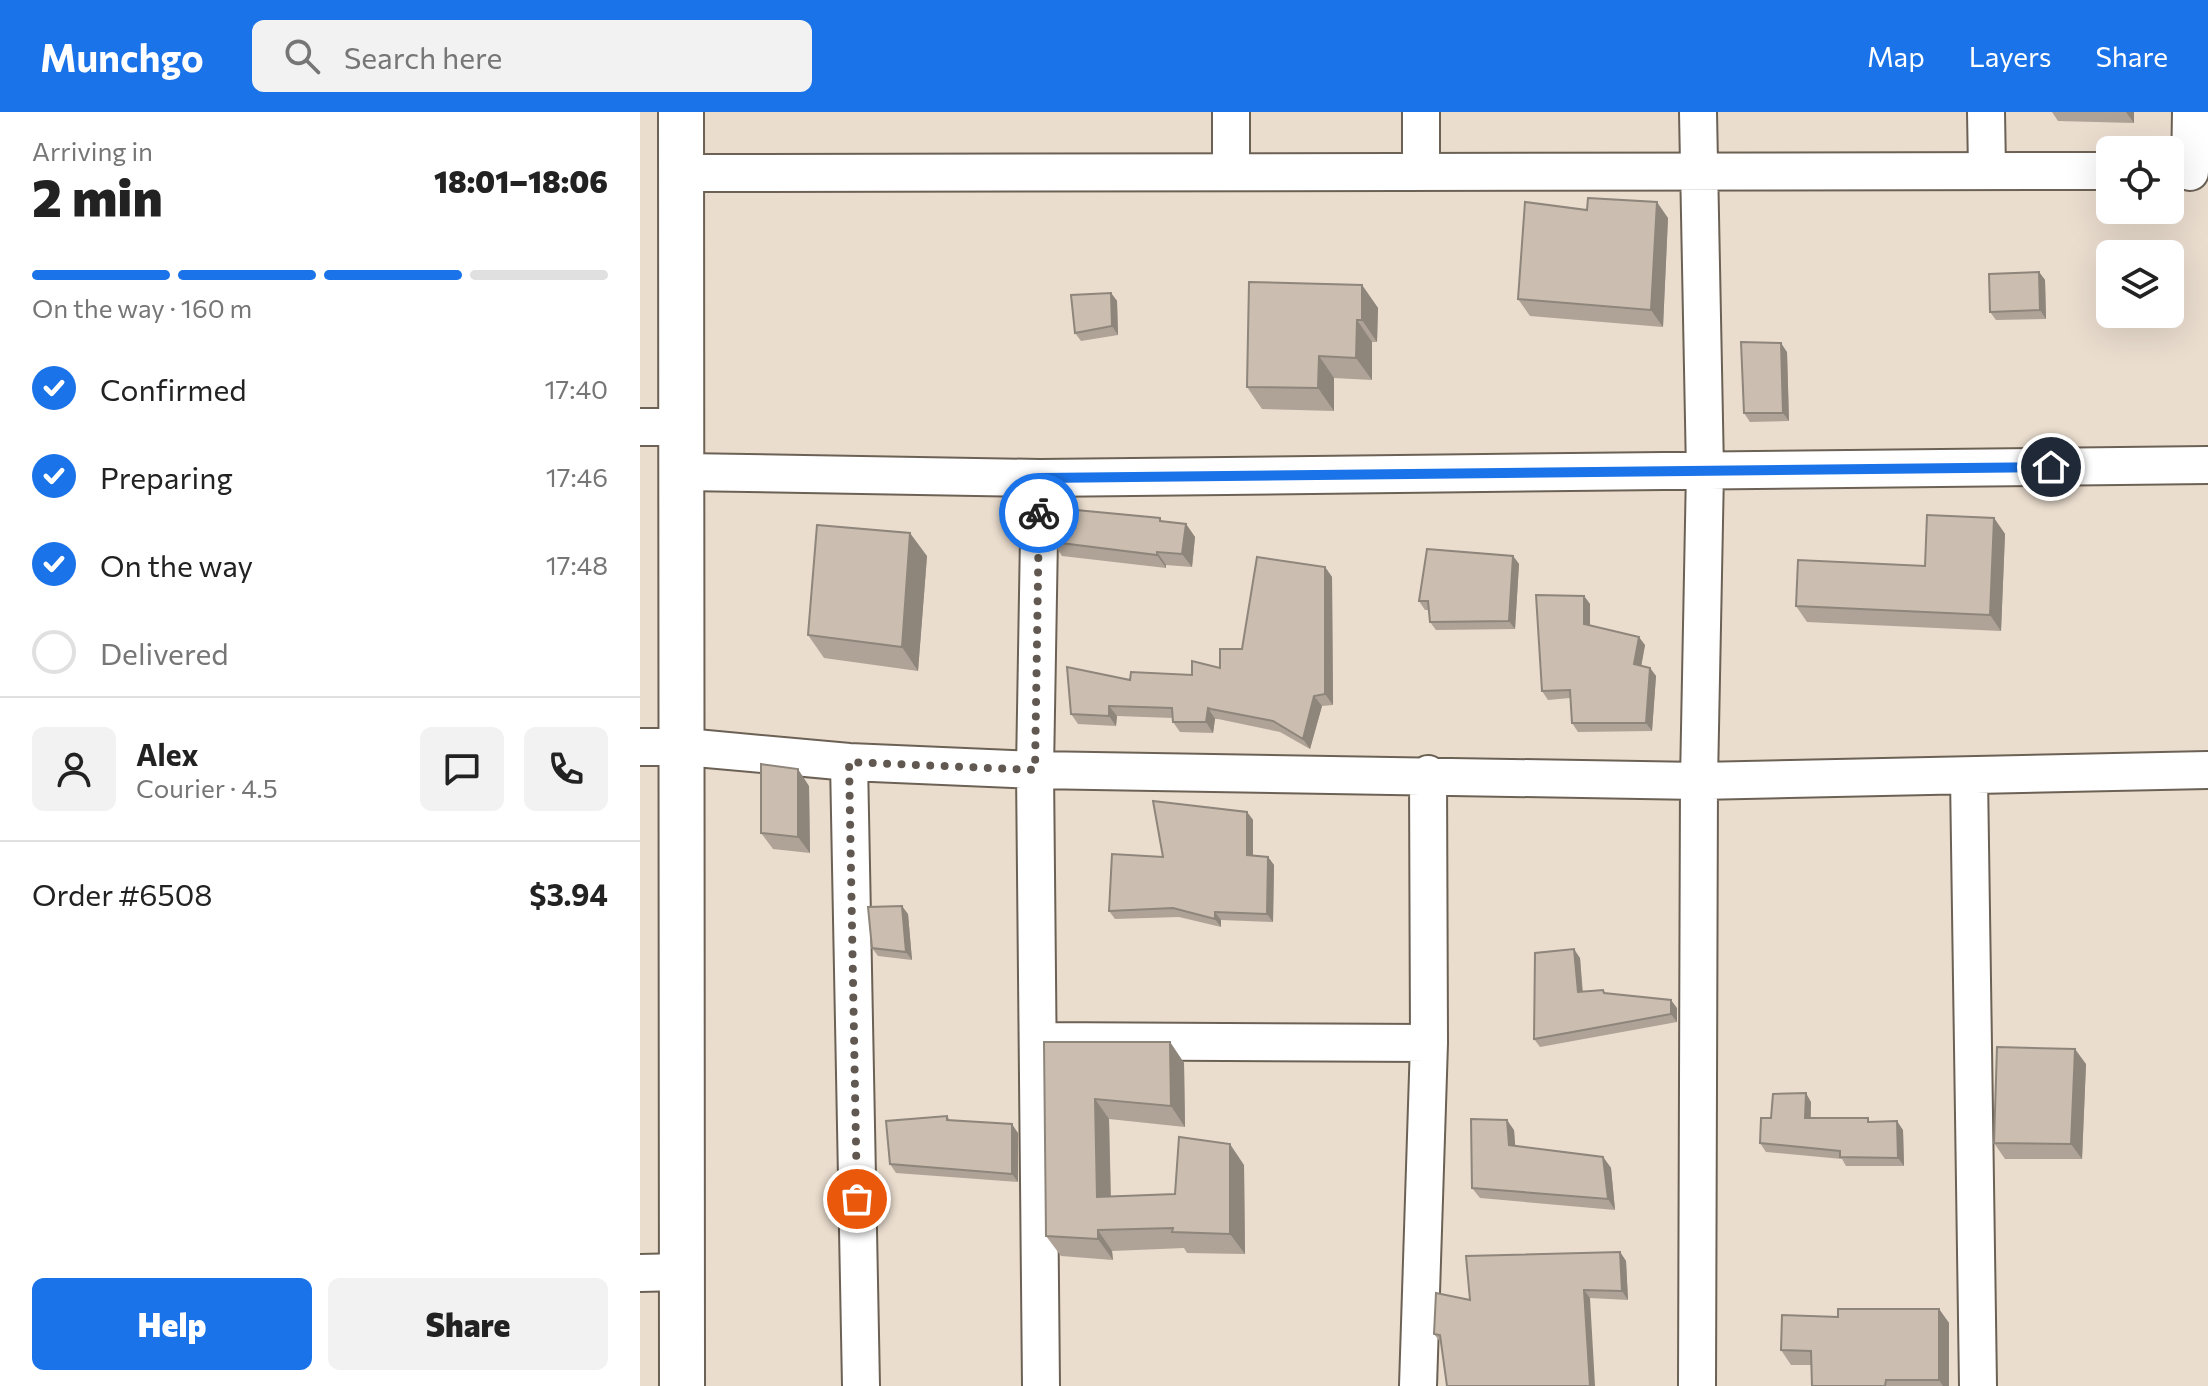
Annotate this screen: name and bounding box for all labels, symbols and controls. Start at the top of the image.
search box [252,20,812,92]
text: Munchgo [40,33,204,80]
icon: search [280,34,324,78]
text: Search here [344,38,502,75]
text: Map [1867,39,1925,73]
text: Layers [1969,39,2051,73]
text: Share [2095,39,2168,73]
text: Arriving in [32,135,153,166]
map controls [2096,136,2184,328]
button: locate [2096,136,2184,224]
text: 18:01–18:06 [434,162,608,199]
text: 2 min [32,164,163,228]
button: layers [2096,240,2184,328]
text: On the way · 160 m [32,292,252,323]
icon: check [32,366,76,410]
text: Confirmed [100,370,247,407]
text: 17:40 [544,373,608,404]
pin [2017,433,2085,501]
icon: home [2029,445,2073,489]
icon: check [32,454,76,498]
text: Preparing [100,458,233,495]
text: 17:46 [546,461,608,492]
courier [999,473,1079,553]
icon: bike [1017,491,1061,535]
icon: check [32,542,76,586]
text: On the way [100,546,253,583]
text: 17:48 [546,549,608,580]
text: Delivered [100,634,229,671]
button: person [32,727,116,811]
button: chat [420,727,504,811]
button: phone [524,727,608,811]
text: Alex [136,735,199,772]
text: Courier · 4.5 [136,772,278,803]
text: Order #6508 [32,875,213,912]
text: $3.94 [529,875,608,912]
pin [823,1165,891,1233]
icon: bag [835,1177,879,1221]
button: Help [32,1278,312,1370]
button: Share [328,1278,608,1370]

